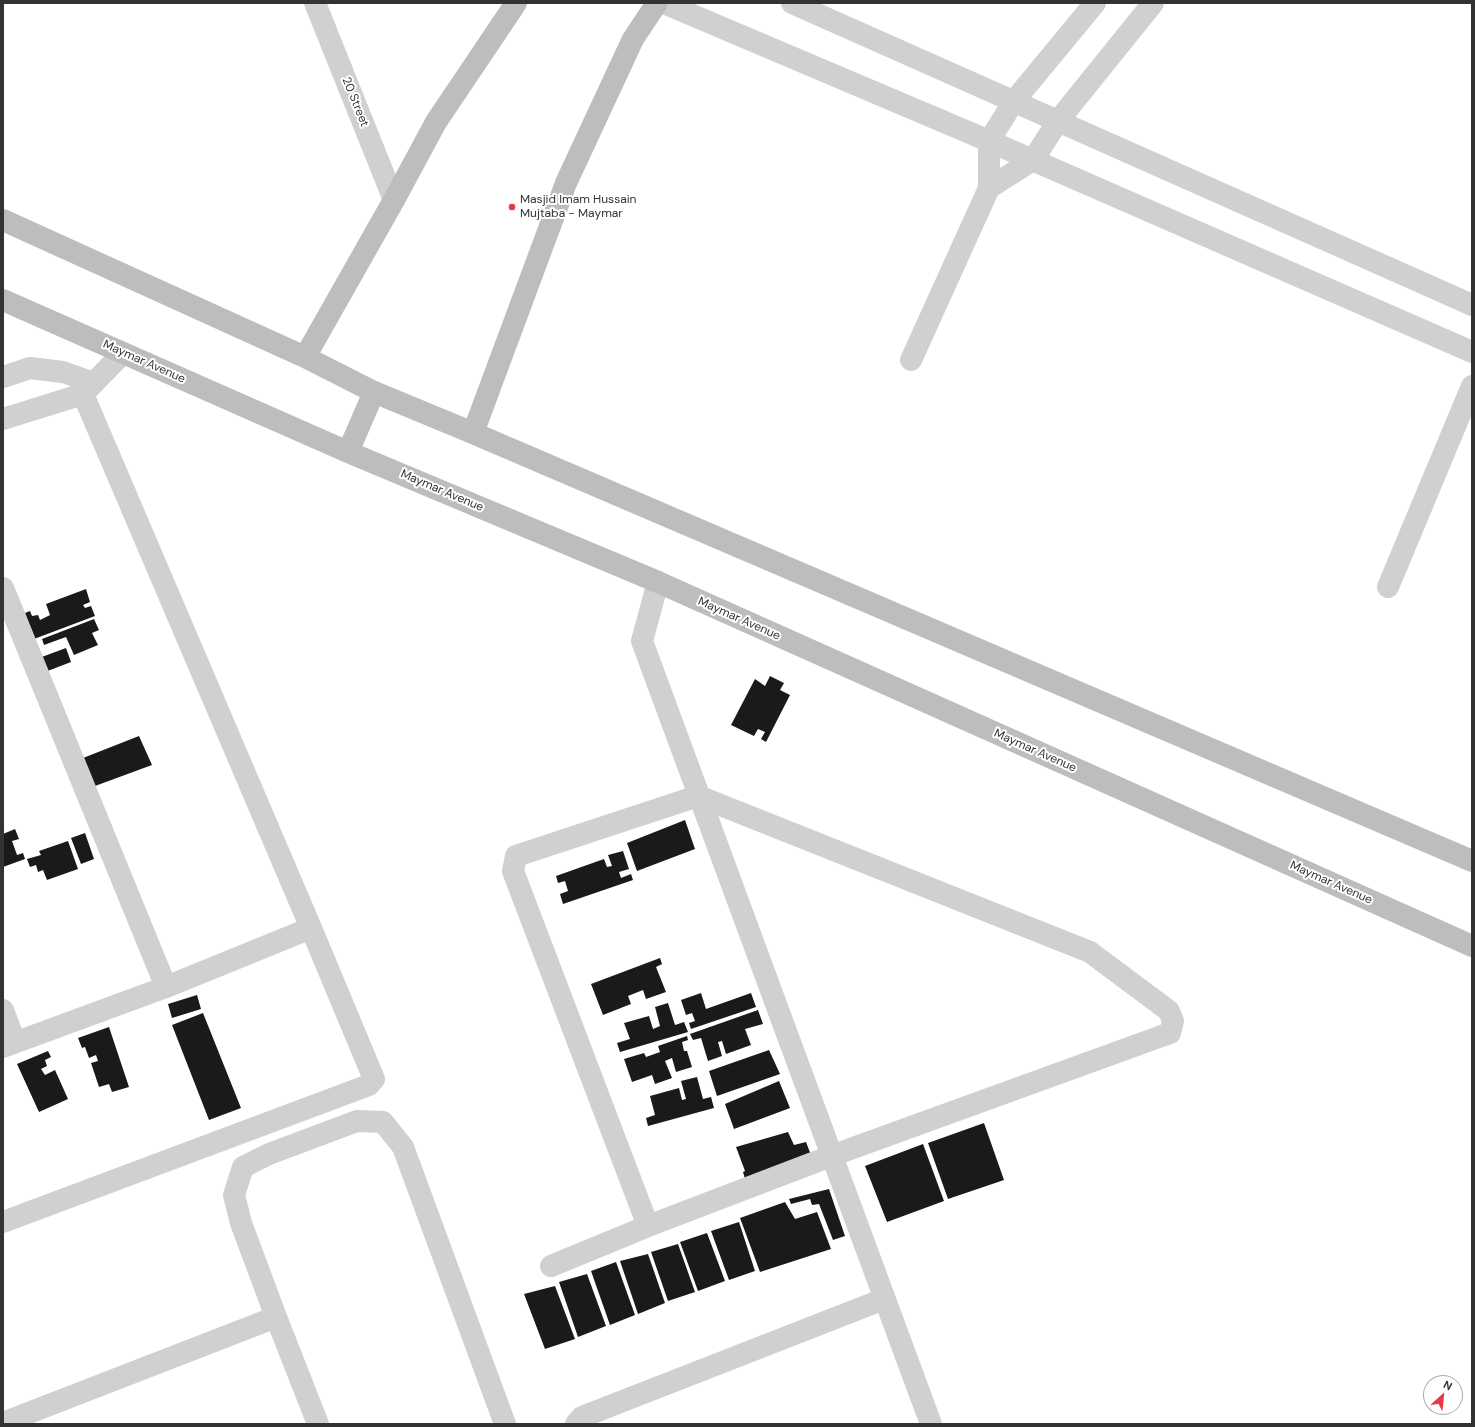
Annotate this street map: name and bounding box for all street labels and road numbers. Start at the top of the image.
street label: 20 Street [339,75,371,129]
street label: Maymar Avenue [101,337,187,387]
street label: Maymar Avenue [398,467,486,515]
street label: Maymar Avenue [696,594,782,644]
street label: Maymar Avenue [992,726,1078,776]
street label: Maymar Avenue [1288,858,1374,908]

